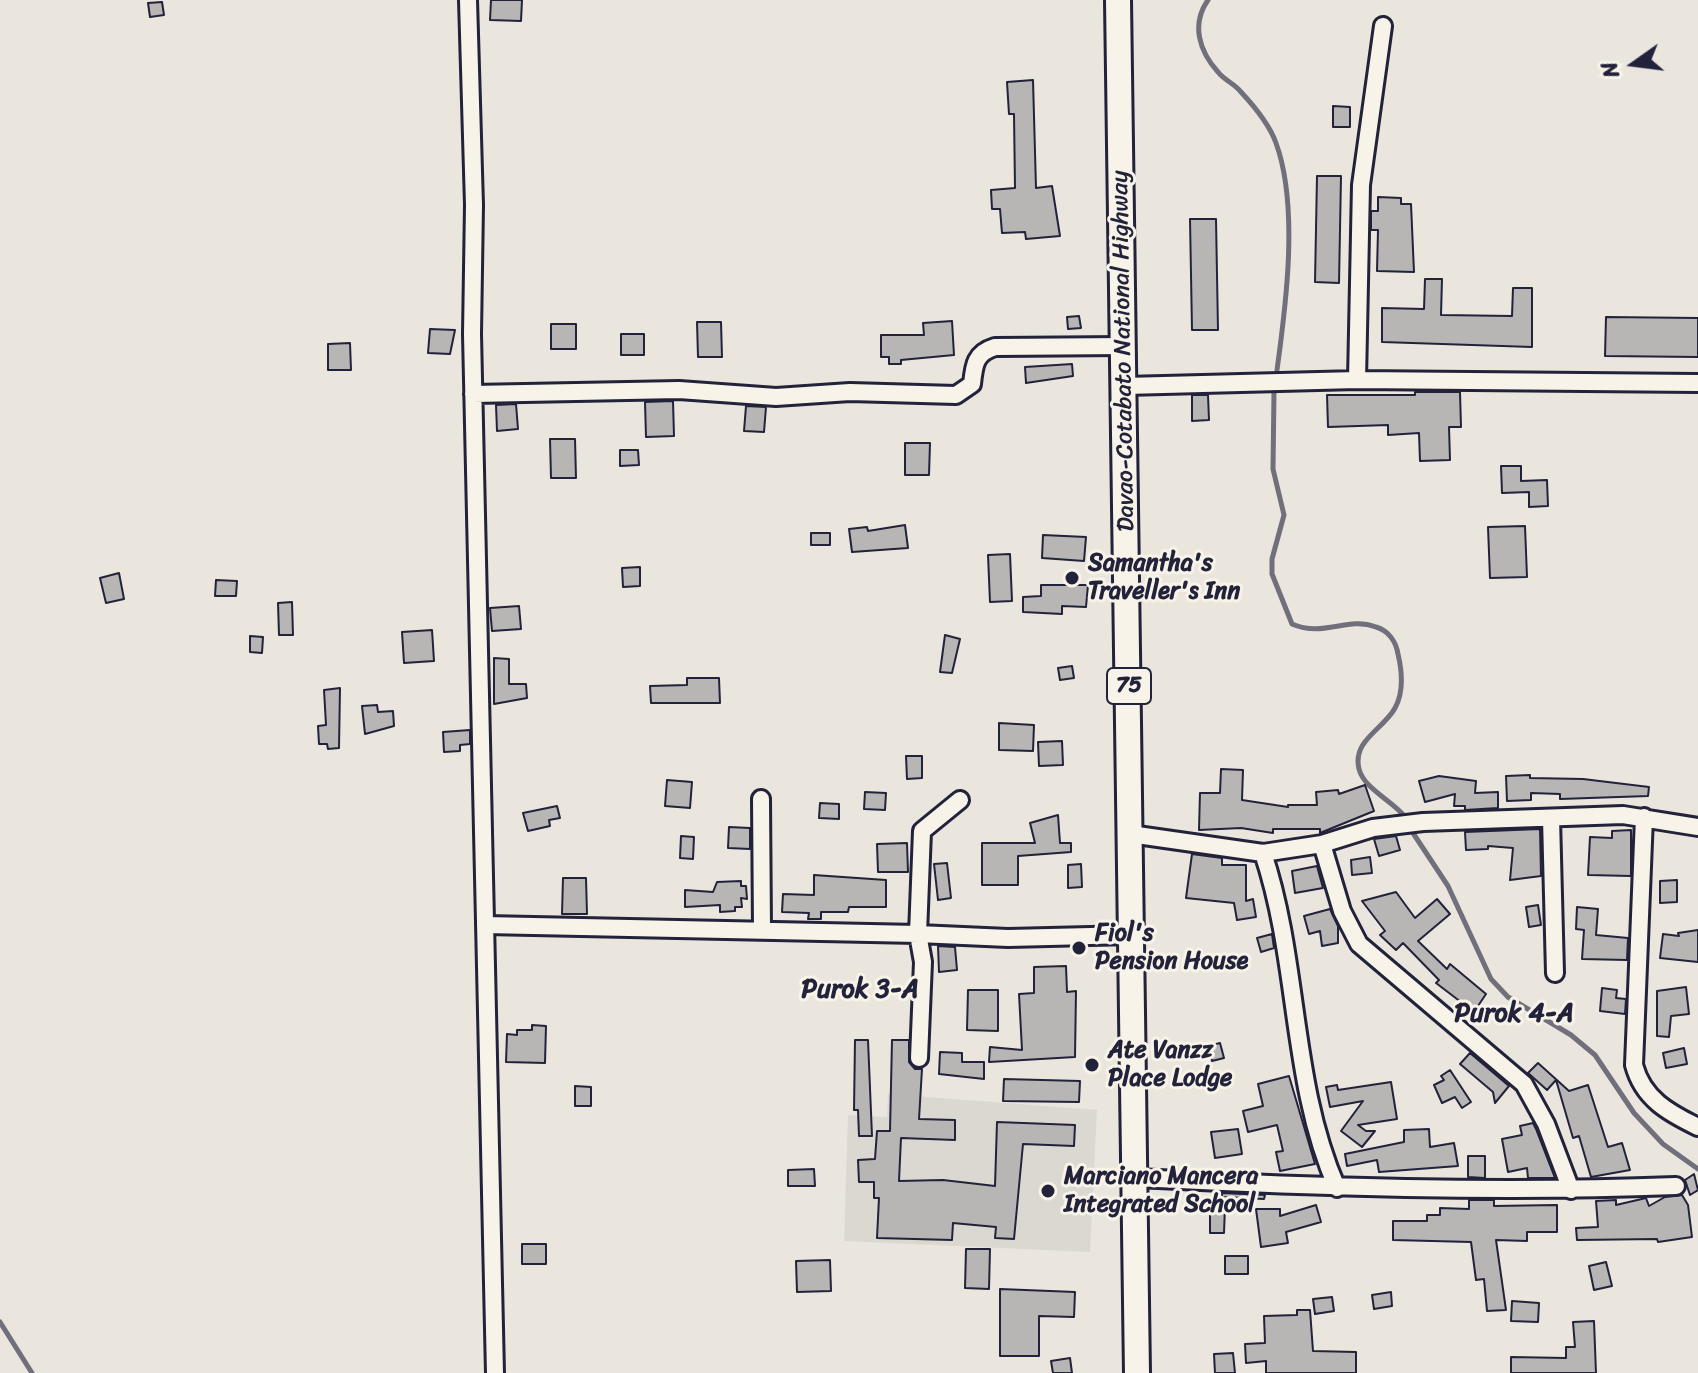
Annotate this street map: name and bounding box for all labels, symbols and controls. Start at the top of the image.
north arrow [1594,24,1674,104]
text: N [1589,58,1631,82]
street label: Davao-Cotabato National Highway [1106,170,1142,532]
place label: Samantha's Traveller's Inn [1088,550,1240,606]
marker: Samantha's Traveller's Inn [1063,569,1081,587]
road number: 75 [1107,668,1151,704]
place label: Fiol's Pension House [1095,920,1248,976]
marker: Fiol's Pension House [1070,939,1088,957]
district label: Purok 3-A [801,974,919,1006]
district label: Purok 4-A [1454,998,1574,1030]
place label: Ate Vanzz Place Lodge [1108,1037,1232,1093]
marker: Ate Vanzz Place Lodge [1083,1056,1101,1074]
place label: Marciano Mancera Integrated School [1064,1163,1258,1219]
marker: Marciano Mancera Integrated School [1039,1182,1057,1200]

